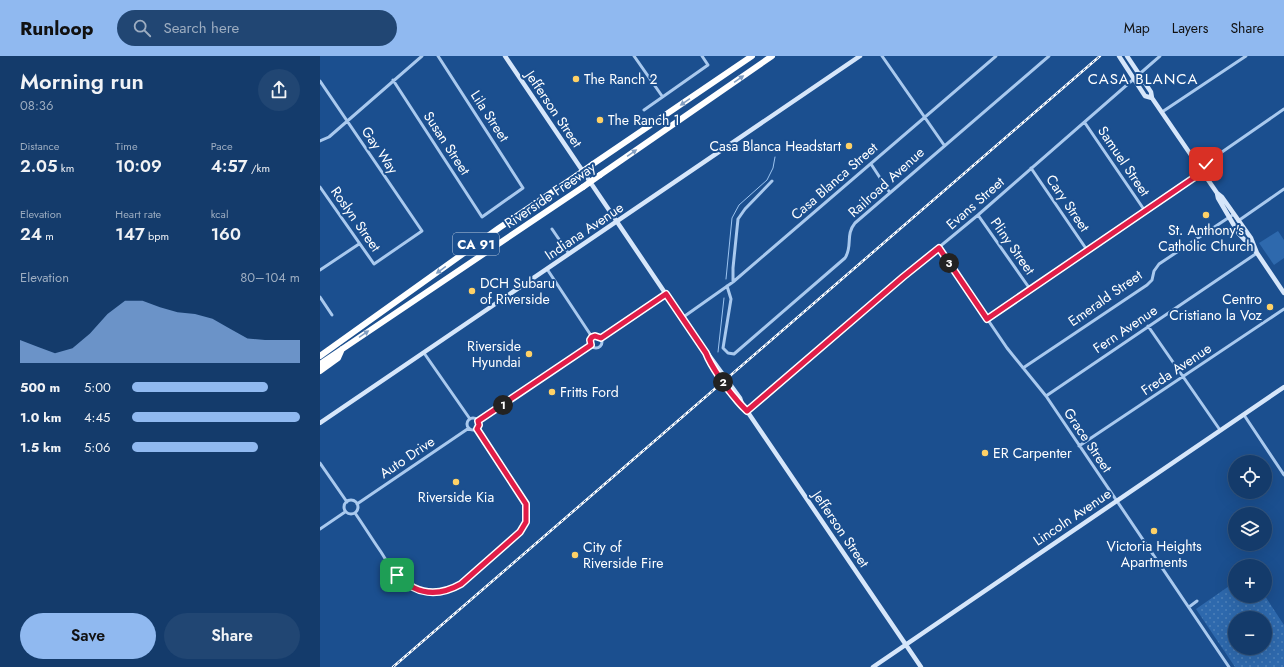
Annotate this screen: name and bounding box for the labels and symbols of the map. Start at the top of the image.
street label: Jefferson Street [520,65,587,152]
district label: CASA BLANCA [1088,68,1198,90]
place label: The Ranch 2 [584,69,657,89]
marker: The Ranch 2 [571,74,581,84]
one-way arrow [734,75,744,83]
street label: Lila Street [466,86,514,146]
one-way arrow [680,98,690,106]
street label: Susan Street [419,107,475,179]
place label: The Ranch 1 [608,110,680,130]
marker: The Ranch 1 [595,115,605,125]
street label: Gay Way [357,122,404,178]
street label: Samuel Street [1093,122,1155,201]
place label: Casa Blanca Headstart [710,136,842,156]
street label: Casa Blanca Street [786,137,882,224]
marker: Casa Blanca Headstart [844,141,854,151]
street label: Railroad Avenue [844,142,928,222]
pin [1189,147,1223,181]
one-way arrow [627,149,637,157]
street label: Riverside Freeway [500,157,600,233]
street label: Cary Street [1041,170,1095,236]
street label: Evans Street [942,172,1009,234]
street label: Roslyn Street [326,182,386,256]
street label: Indiana Avenue [541,197,627,265]
marker: St. Anthony's Catholic Church [1201,210,1211,220]
street label: Pliny Street [986,213,1040,279]
place label: St. Anthony's Catholic Church [1158,220,1254,256]
road number: CA 91 [453,233,499,255]
pin: 3 [939,253,959,273]
street label: Emerald Street [1064,265,1147,331]
one-way arrow [435,266,446,274]
place label: DCH Subaru of Riverside [480,273,555,309]
marker: DCH Subaru of Riverside [467,286,477,296]
place label: Centro Cristiano la Voz [1169,289,1263,325]
street label: Fern Avenue [1089,300,1161,358]
marker: Centro Cristiano la Voz [1265,302,1275,312]
one-way arrow [359,330,369,338]
place label: Riverside Hyundai [467,336,521,372]
street label: Freda Avenue [1137,338,1215,400]
marker: Riverside Hyundai [524,349,534,359]
pin: 2 [713,372,733,392]
place label: Fritts Ford [560,382,619,402]
marker: Fritts Ford [547,387,557,397]
pin: 1 [493,395,513,415]
street label: Grace Street [1059,404,1117,477]
street label: Auto Drive [375,431,439,483]
place label: ER Carpenter [993,443,1072,463]
marker: ER Carpenter [980,448,990,458]
marker: Riverside Kia [451,477,461,487]
street label: Lincoln Avenue [1029,484,1115,550]
street label: Jefferson Street [807,485,874,572]
place label: Riverside Kia [418,487,494,507]
marker: Victoria Heights Apartments [1149,526,1159,536]
place label: Victoria Heights Apartments [1106,536,1202,572]
place label: City of Riverside Fire [583,537,664,573]
marker: City of Riverside Fire [570,550,580,560]
pin [380,558,414,592]

